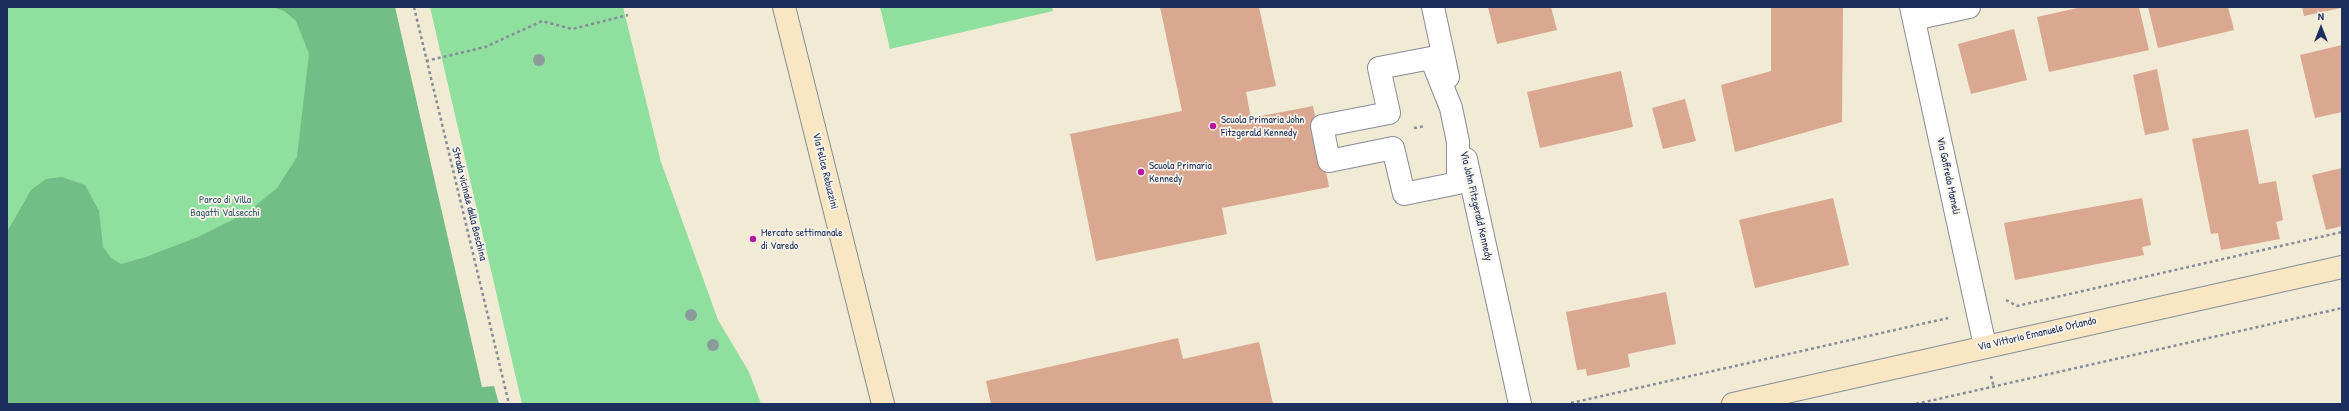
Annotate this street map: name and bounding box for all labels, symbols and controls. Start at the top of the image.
north arrow [2301,8,2341,48]
text: N [2318,9,2324,23]
place label: Scuola Primaria John Fitzgerald Kennedy [1221,113,1304,139]
marker: Scuola Primaria John Fitzgerald Kennedy [1208,121,1218,131]
street label: Via Felice Rebuzzini [809,131,841,211]
street label: Via Goffredo Mameli [1933,136,1963,216]
street label: Strada vicinale della Boschina [449,146,489,262]
street label: Via John Fitzgerald Kennedy [1457,150,1495,262]
place label: Scuola Primaria Kennedy [1149,159,1212,185]
marker: Scuola Primaria Kennedy [1136,167,1146,177]
park label: Parco di Villa Bagatti Valsecchi [190,193,260,219]
place label: Mercato settimanale di Varedo [761,226,843,252]
marker: Mercato settimanale di Varedo [748,234,758,244]
street label: Via Vittorio Emanuele Orlando [1976,314,2098,354]

